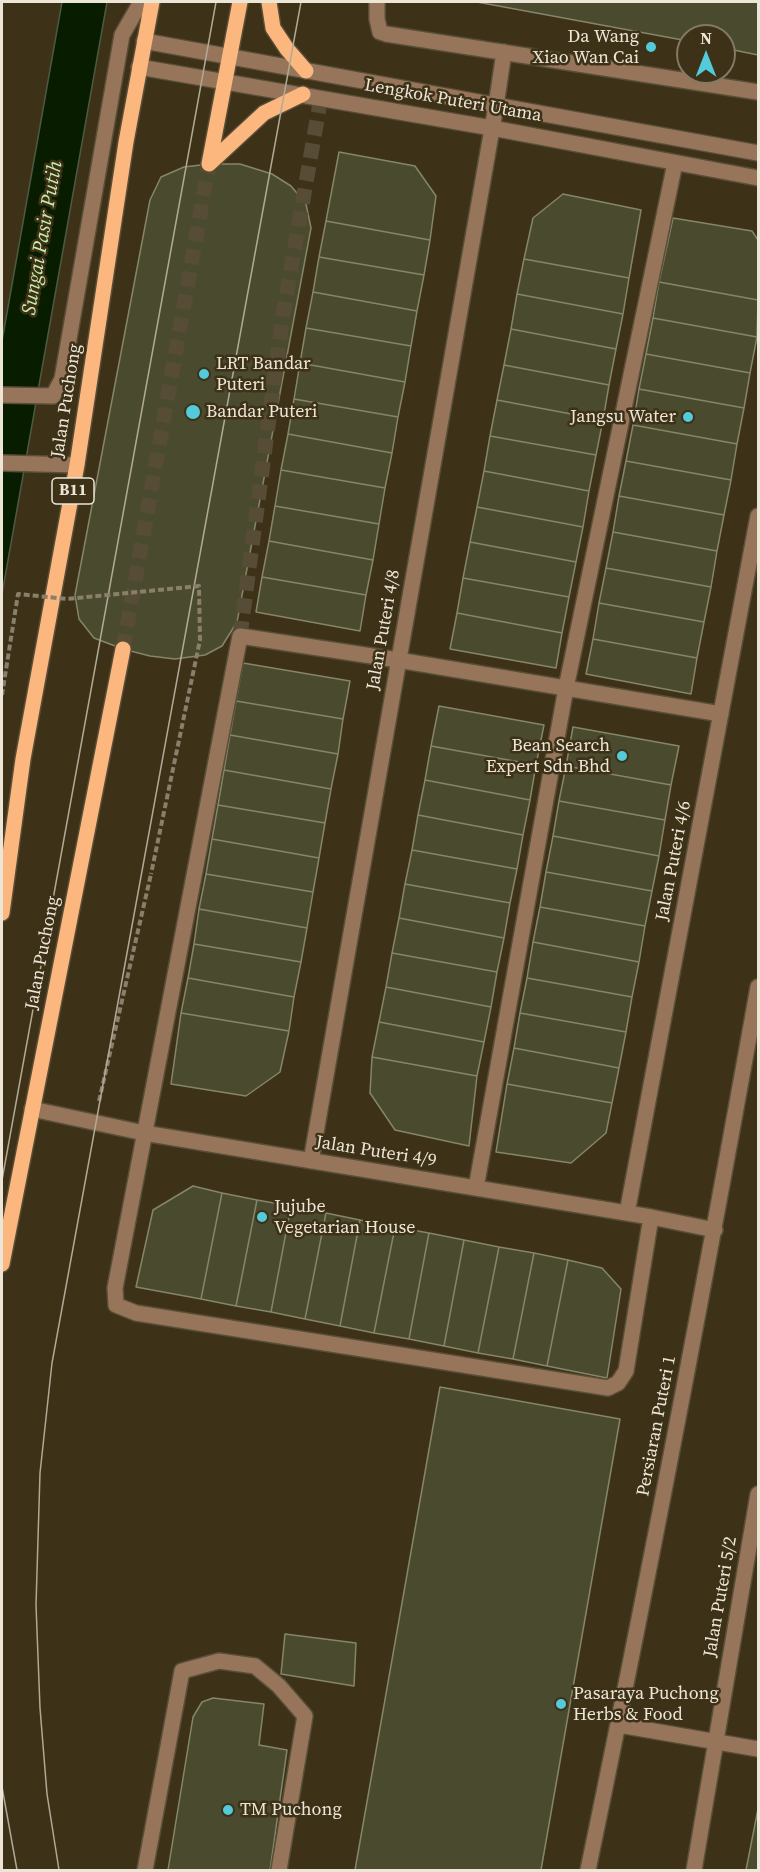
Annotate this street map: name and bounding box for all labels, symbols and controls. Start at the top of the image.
north arrow [676,24,736,84]
place label: Da Wang Xiao Wan Cai [533,26,639,68]
text: N [700,27,712,49]
marker: Da Wang Xiao Wan Cai [644,40,658,54]
street label: Lengkok Puteri Utama [363,75,543,127]
water label: Sungai Pasir Putih [18,159,68,317]
street label: Jalan Puchong [47,342,87,460]
place label: LRT Bandar Puteri [216,353,311,395]
marker: LRT Bandar Puteri [197,367,211,381]
place label: Bandar Puteri [206,401,317,423]
marker: Bandar Puteri [184,403,202,421]
place label: Jangsu Water [570,406,676,428]
marker: Jangsu Water [681,410,695,424]
road number: B11 [52,478,94,504]
street label: Jalan Puteri 4/8 [363,568,405,692]
place label: Bean Search Expert Sdn Bhd [486,735,610,777]
marker: Bean Search Expert Sdn Bhd [615,749,629,763]
street label: Jalan Puteri 4/6 [652,799,696,923]
street label: Jalan Puchong [21,894,65,1012]
street label: Jalan Puteri 4/9 [314,1132,438,1172]
place label: Jujube Vegetarian House [274,1196,415,1238]
marker: Jujube Vegetarian House [255,1210,269,1224]
street label: Persiaran Puteri 1 [633,1354,681,1498]
street label: Jalan Puteri 5/2 [700,1535,742,1659]
place label: Pasaraya Puchong Herbs & Food [573,1683,719,1726]
marker: Pasaraya Puchong Herbs & Food [554,1697,568,1711]
place label: TM Puchong [240,1799,342,1821]
marker: TM Puchong [221,1803,235,1817]

